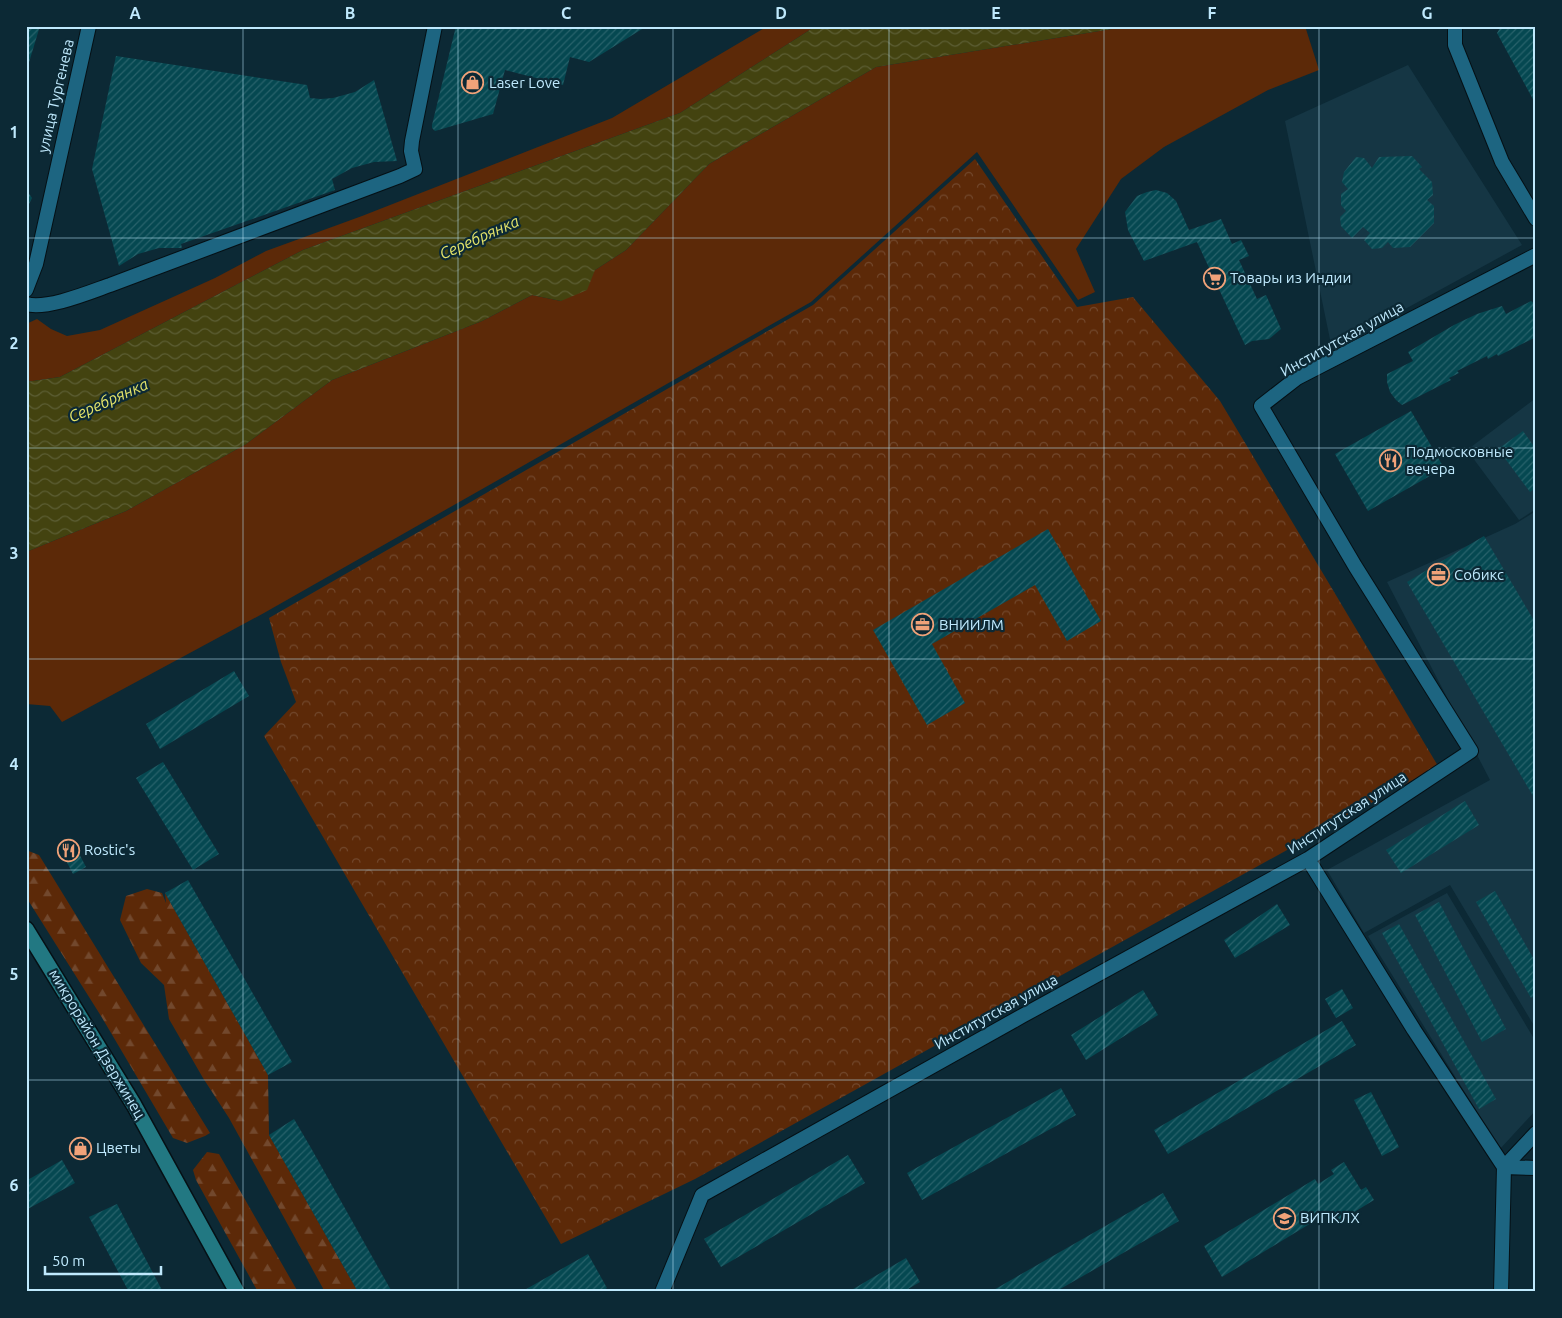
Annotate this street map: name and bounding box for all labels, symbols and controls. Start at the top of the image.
text: A [129,4,141,22]
text: B [345,4,355,22]
text: C [561,4,571,22]
text: D [775,4,787,22]
text: E [991,4,1001,22]
text: F [1208,4,1217,22]
text: G [1421,4,1433,22]
street label: улица Тургенева [34,37,77,154]
shop icon: Laser Love [461,71,485,95]
place label: Laser Love [489,74,560,91]
text: 1 [9,123,19,141]
water label: Серебрянка [436,211,522,263]
supermarket icon: Товары из Индии [1202,266,1226,290]
place label: Товары из Индии [1230,269,1351,286]
street label: Институтская улица [1277,298,1406,380]
text: 2 [9,334,19,352]
water label: Серебрянка [65,374,151,426]
place label: Подмосковные вечера [1406,443,1513,477]
restaurant icon: Подмосковные вечера [1378,449,1402,473]
text: 3 [9,544,19,562]
office icon: Собикс [1426,563,1450,587]
place label: Собикс [1454,566,1504,583]
office icon: ВНИИЛМ [911,613,935,637]
place label: ВНИИЛМ [939,616,1004,633]
text: 4 [9,755,19,773]
street label: Институтская улица [1284,768,1409,857]
restaurant icon: Rostic's [56,838,80,862]
place label: Rostic's [84,841,135,858]
text: 5 [9,965,19,983]
street label: микрорайон Дзержинец [46,966,149,1122]
street label: Институтская улица [931,971,1060,1053]
shop icon: Цветы [68,1136,92,1160]
place label: Цветы [96,1139,141,1156]
text: 6 [9,1176,19,1194]
school or university icon: ВИПКЛХ [1272,1206,1296,1230]
place label: ВИПКЛХ [1300,1209,1360,1226]
scale bar [45,1243,161,1275]
text: 50 m [52,1252,85,1269]

